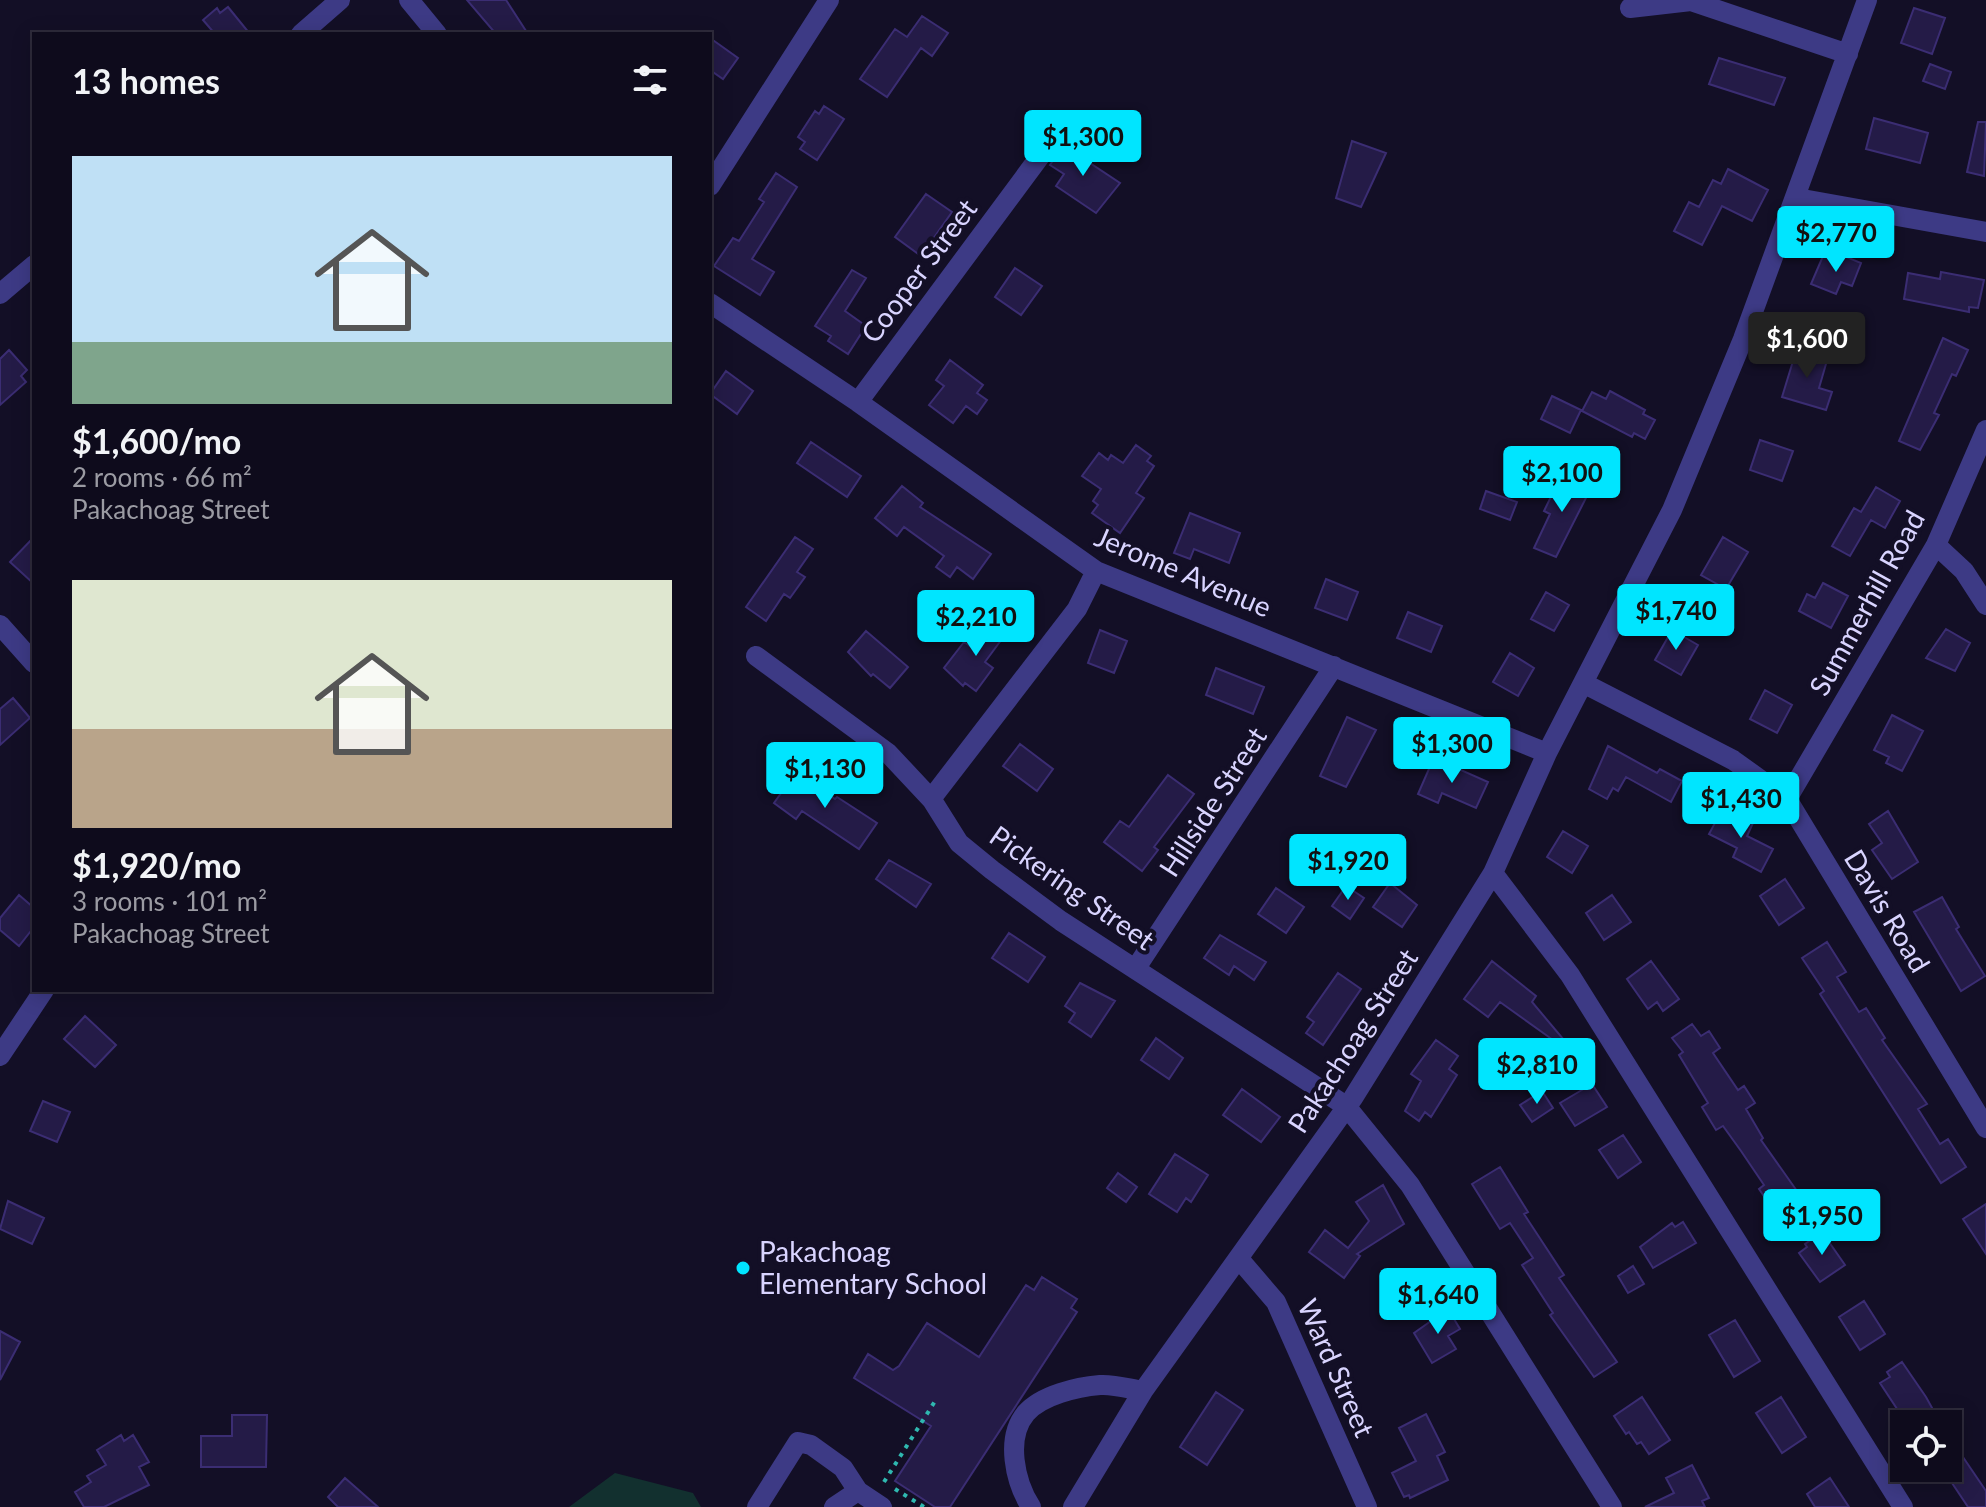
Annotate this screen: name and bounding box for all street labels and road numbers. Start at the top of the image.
street label: Cooper Street [853,192,983,349]
street label: Summerhill Road [1801,504,1931,701]
street label: Jerome Avenue [1090,519,1277,624]
street label: Hillside Street [1151,720,1273,883]
street label: Pickering Street [984,818,1161,956]
street label: Davis Road [1838,843,1938,978]
street label: Pakachoag Street [1280,942,1424,1139]
street label: Ward Street [1291,1293,1382,1442]

